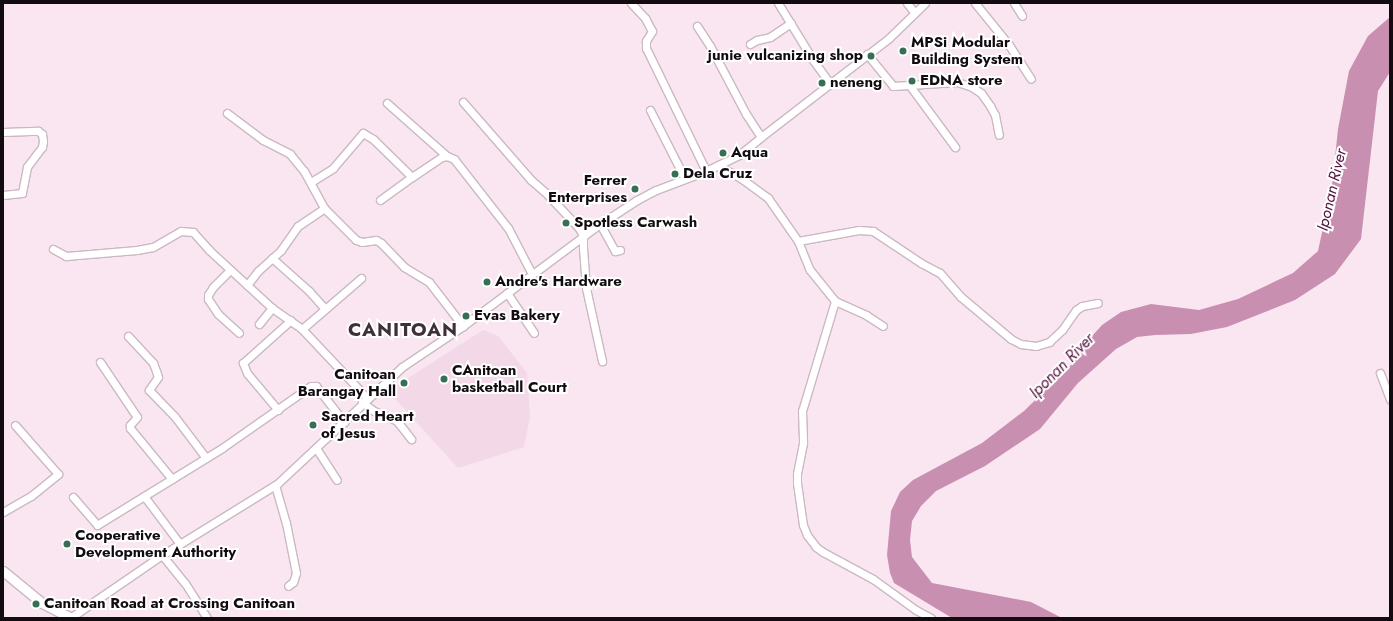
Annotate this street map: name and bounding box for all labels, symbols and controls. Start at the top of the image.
place label: MPSi Modular Building System [911,33,1023,68]
marker: MPSi Modular Building System [898,46,908,56]
place label: junie vulcanizing shop [708,47,863,65]
marker: junie vulcanizing shop [866,51,876,61]
place label: EDNA store [920,72,1002,90]
place label: neneng [830,74,882,92]
marker: EDNA store [907,76,917,86]
marker: neneng [817,78,827,88]
place label: Aqua [731,144,768,162]
water label: Iponan River [1313,147,1351,233]
marker: Aqua [718,148,728,158]
place label: Dela Cruz [683,165,752,183]
marker: Dela Cruz [670,169,680,179]
place label: Ferrer Enterprises [548,171,627,206]
marker: Ferrer Enterprises [630,184,640,194]
place label: Spotless Carwash [574,214,697,232]
marker: Spotless Carwash [561,218,571,228]
place label: Andre's Hardware [495,273,622,291]
marker: Andre's Hardware [482,277,492,287]
place label: Evas Bakery [474,307,560,325]
marker: Evas Bakery [461,311,471,321]
district label: CANITOAN [348,319,458,341]
water label: Iponan River [1026,330,1098,402]
place label: CAnitoan basketball Court [452,361,567,396]
place label: Canitoan Barangay Hall [298,365,396,400]
marker: CAnitoan basketball Court [439,374,449,384]
marker: Canitoan Barangay Hall [399,378,409,388]
place label: Sacred Heart of Jesus [321,407,414,442]
marker: Sacred Heart of Jesus [308,420,318,430]
place label: Cooperative Development Authority [75,526,236,561]
marker: Cooperative Development Authority [62,539,72,549]
place label: Canitoan Road at Crossing Canitoan [44,595,295,613]
marker: Canitoan Road at Crossing Canitoan [31,599,41,609]

